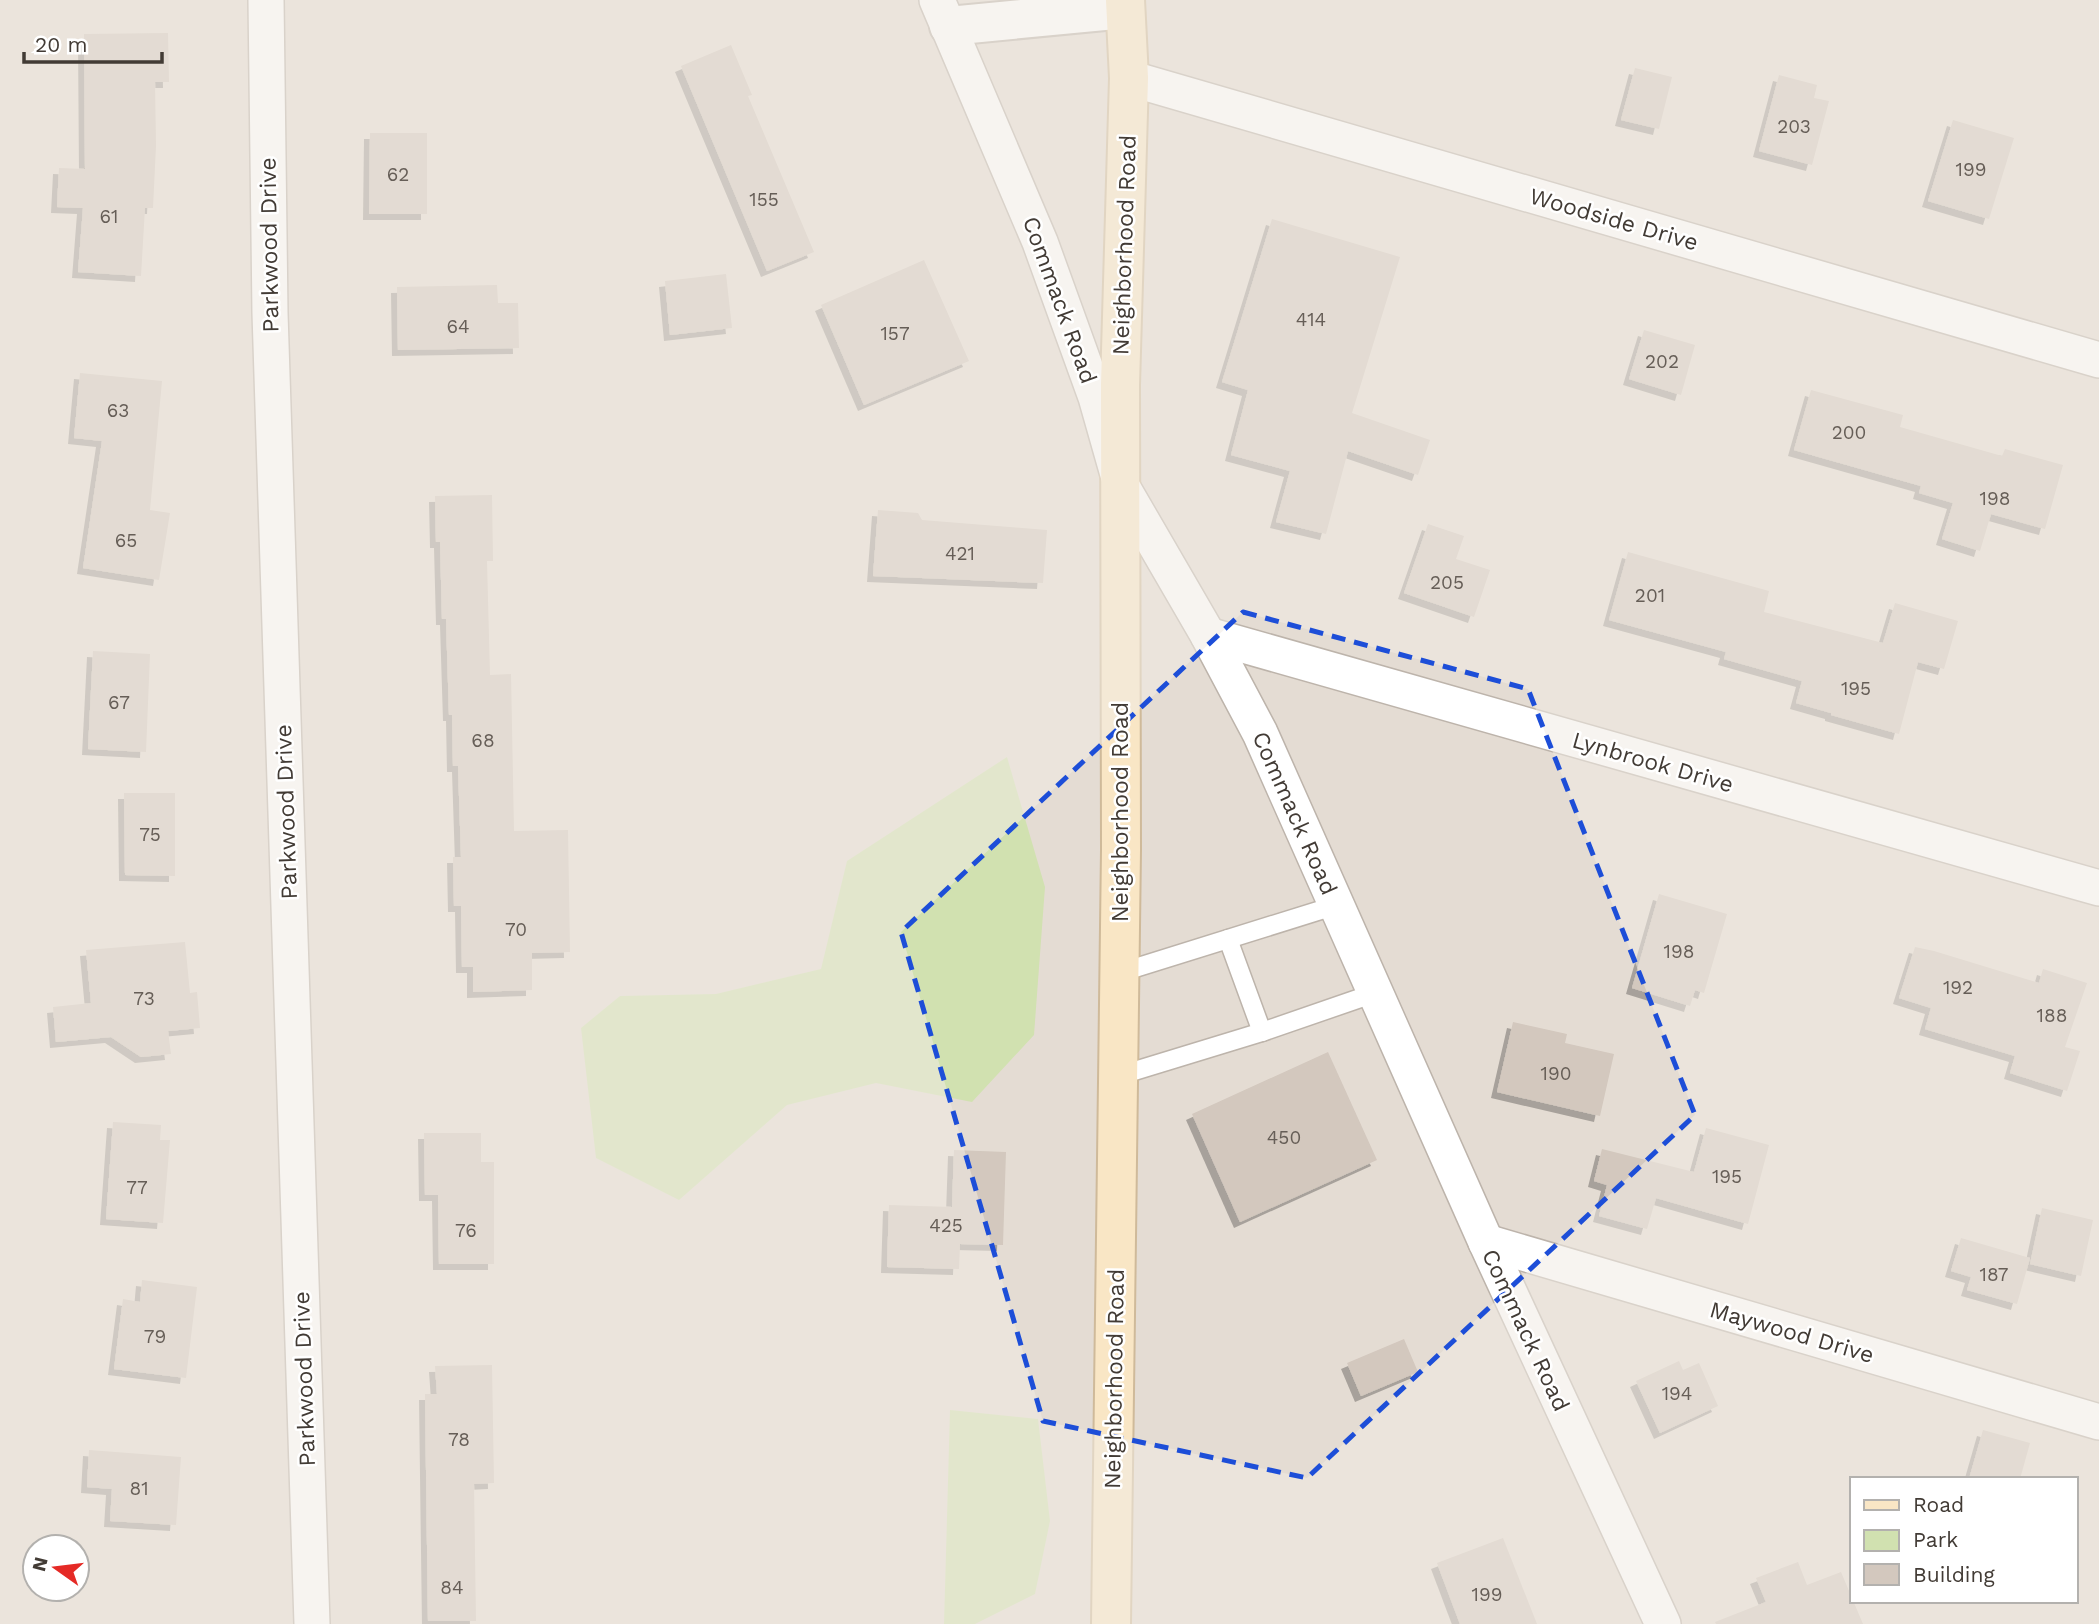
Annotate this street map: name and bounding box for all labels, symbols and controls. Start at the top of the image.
scale bar [24,21,163,65]
text: 20 m [35,32,87,57]
house number: 203 [1777,115,1811,138]
street label: Neighborhood Road [1107,134,1142,356]
street label: Parkwood Drive [254,157,285,333]
house number: 199 [1956,158,1986,181]
house number: 62 [387,163,409,186]
street label: Woodside Drive [1526,182,1701,256]
house number: 155 [749,188,779,211]
house number: 61 [100,205,118,228]
street label: Commack Road [1017,213,1102,387]
house number: 414 [1296,308,1326,331]
house number: 64 [446,315,470,338]
house number: 157 [880,322,910,345]
house number: 202 [1645,350,1679,373]
house number: 63 [107,399,129,422]
house number: 200 [1832,421,1866,444]
house number: 198 [1980,487,2010,510]
house number: 65 [115,529,137,552]
house number: 421 [945,542,975,565]
house number: 205 [1430,571,1464,594]
house number: 201 [1635,584,1665,607]
house number: 195 [1841,677,1871,700]
house number: 67 [108,691,130,714]
street label: Neighborhood Road [1107,702,1134,922]
street label: Parkwood Drive [270,724,303,900]
street label: Commack Road [1246,727,1343,899]
street label: Lynbrook Drive [1569,727,1737,798]
house number: 68 [471,729,495,752]
house number: 75 [139,823,161,846]
house number: 70 [505,918,527,941]
house number: 198 [1664,940,1694,963]
house number: 192 [1943,976,1973,999]
house number: 73 [133,987,155,1010]
house number: 188 [2037,1004,2067,1027]
house number: 190 [1541,1062,1571,1085]
house number: 450 [1267,1126,1301,1149]
house number: 195 [1712,1165,1742,1188]
house number: 77 [126,1176,148,1199]
house number: 425 [929,1214,963,1237]
house number: 76 [455,1219,477,1242]
street label: Commack Road [1476,1245,1575,1416]
house number: 187 [1979,1263,2009,1286]
street label: Neighborhood Road [1099,1269,1130,1489]
street label: Parkwood Drive [288,1291,321,1467]
street label: Maywood Drive [1707,1296,1877,1369]
house number: 79 [144,1325,166,1348]
house number: 194 [1662,1382,1692,1405]
house number: 78 [448,1428,470,1451]
house number: 81 [129,1477,149,1500]
legend [1850,1477,2078,1603]
text: Road [1913,1492,1964,1517]
text: Park [1913,1527,1958,1552]
north arrow [21,1533,91,1603]
text: N [27,1554,53,1574]
text: Building [1913,1562,1995,1587]
house number: 84 [440,1576,464,1599]
house number: 199 [1472,1583,1502,1606]

